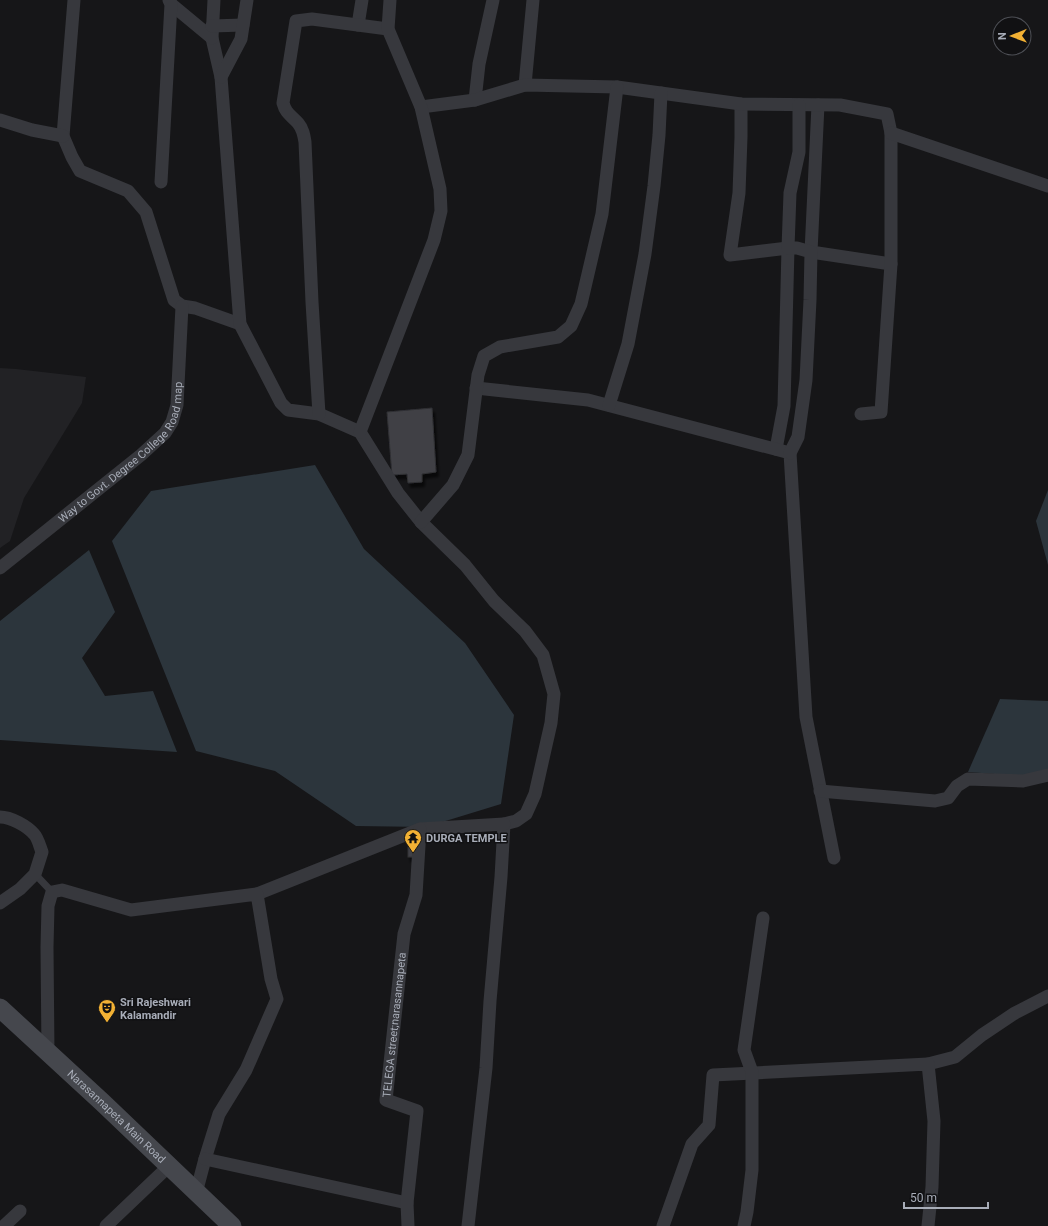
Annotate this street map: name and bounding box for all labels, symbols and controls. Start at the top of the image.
north arrow [992,16,1032,56]
text: N [996,32,1009,40]
street label: Way to Govt. Degree College Road map [56,381,185,526]
temple icon: DURGA TEMPLE [403,828,423,853]
place label: DURGA TEMPLE [426,832,507,845]
street label: TELEGA street;narasannapeta [380,952,409,1098]
place label: Sri Rajeshwari Kalamandir [120,996,191,1022]
theatre icon: Sri Rajeshwari Kalamandir [97,998,117,1023]
street label: Narasannapeta Main Road [64,1067,168,1166]
scale bar [904,1184,988,1210]
text: 50 m [910,1191,937,1205]

